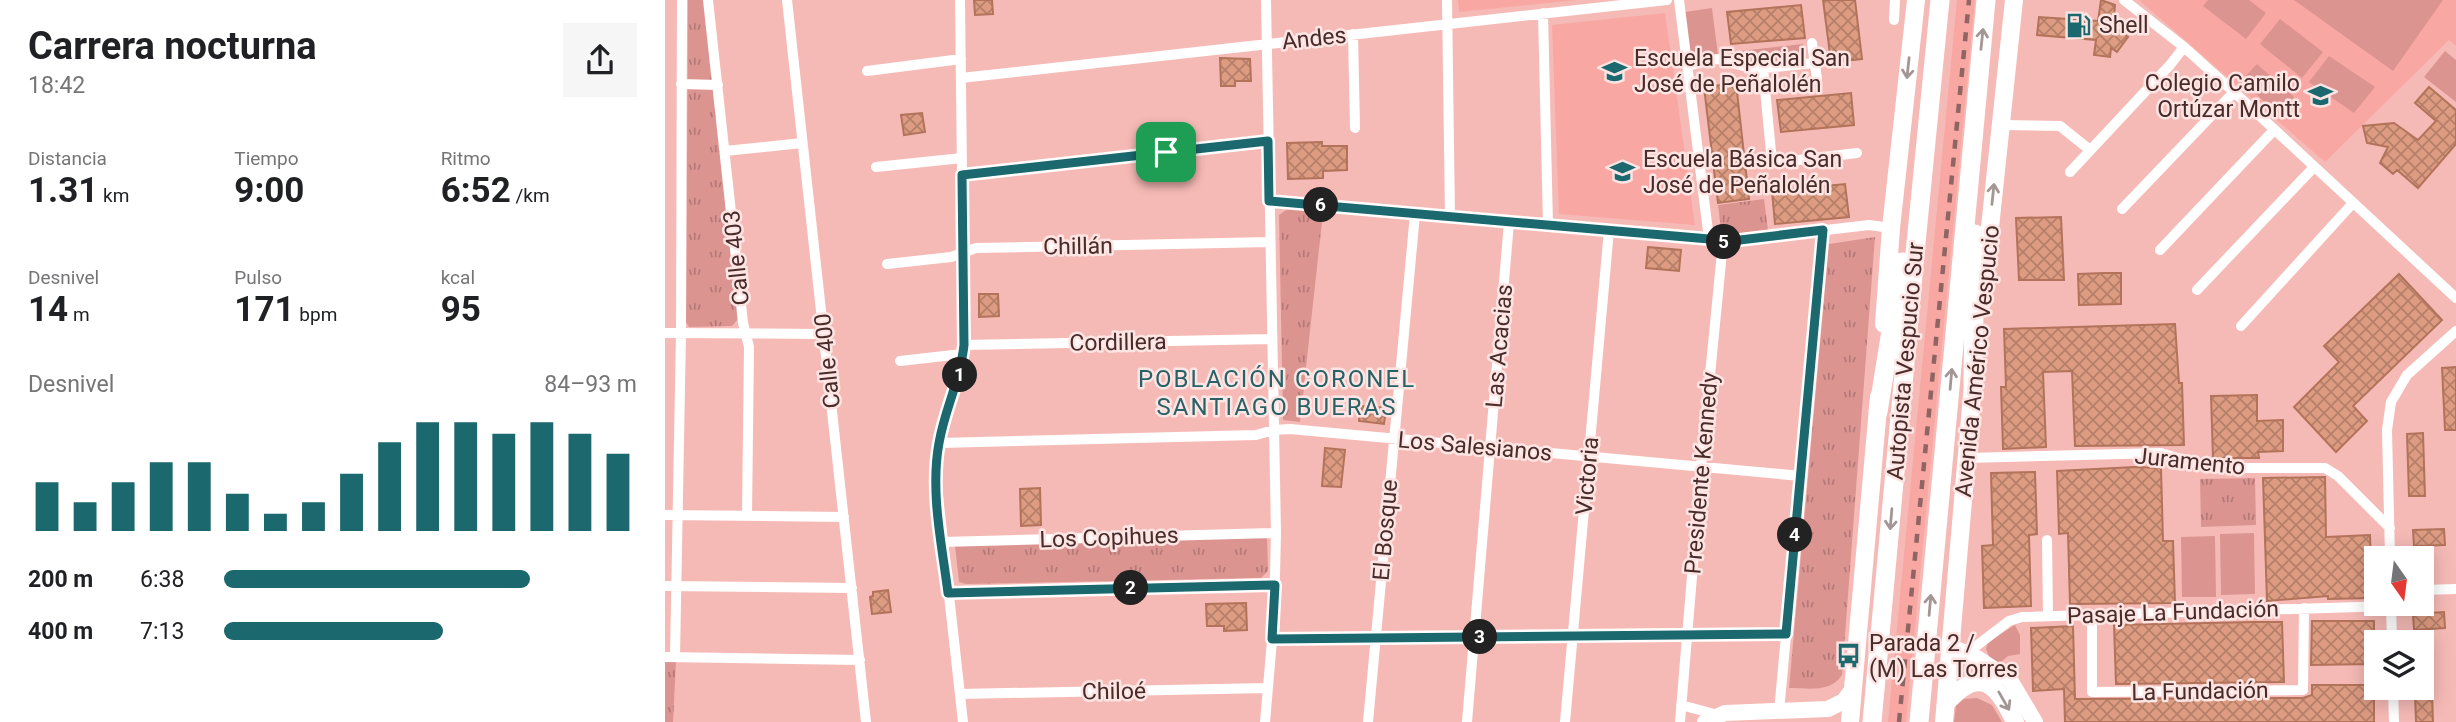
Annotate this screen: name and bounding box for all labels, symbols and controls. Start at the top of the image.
fuel station icon: Shell [2065,11,2093,39]
place label: Shell [2099,12,2149,39]
street label: Andes [1280,22,1348,55]
button: share [563,23,637,97]
text: Carrera nocturna [28,24,317,68]
one-way arrow [1976,28,1989,51]
place label: Escuela Especial San José de Peñalolén [1634,45,1850,98]
one-way arrow [1901,56,1914,79]
school or university icon: Escuela Especial San José de Peñalolén [1600,57,1628,85]
place label: Colegio Camilo Ortúzar Montt [2145,70,2300,123]
text: 18:42 [28,72,85,99]
school or university icon: Colegio Camilo Ortúzar Montt [2306,82,2334,110]
pin [1136,122,1196,182]
icon: arrive [1147,133,1185,171]
place label: Escuela Básica San José de Peñalolén [1643,146,1842,199]
text: Distancia [28,147,107,170]
text: Tiempo [234,147,299,170]
text: Ritmo [441,147,491,170]
school or university icon: Escuela Básica San José de Peñalolén [1609,158,1637,186]
text: 1.31 [28,170,98,211]
text: 9:00 [234,170,304,211]
text: 6:52 [441,170,511,211]
one-way arrow [1987,183,2000,206]
text: km [98,184,129,207]
text: /km [511,184,550,207]
pin: 6 [1303,188,1339,222]
text: 6 [1315,193,1326,216]
street label: Calle 403 [718,209,755,307]
pin: 5 [1707,224,1741,260]
street label: Avenida Américo Vespucio [1950,224,2005,498]
text: 5 [1718,230,1729,253]
street label: Chillán [1043,232,1113,261]
street label: Autopista Vespucio Sur [1882,241,1929,481]
text: Desnivel [28,266,99,289]
text: Pulso [234,266,282,289]
text: kcal [441,266,475,289]
street label: Las Acacias [1481,283,1518,409]
text: 14 [28,289,68,330]
text: 171 [234,289,295,330]
text: 95 [441,289,481,330]
text: m [68,303,90,326]
text: bpm [295,303,337,326]
street label: Calle 400 [809,312,846,410]
street label: Cordillera [1069,328,1167,357]
pin: 1 [943,358,977,392]
text: 1 [954,363,965,386]
district label: POBLACIÓN CORONEL SANTIAGO BUERAS [1138,365,1416,421]
one-way arrow [1944,368,1957,390]
text: Desnivel [28,371,114,398]
text: 84–93 m [544,371,637,398]
street label: Presidente Kennedy [1679,371,1724,575]
street label: Los Salesianos [1397,426,1553,467]
street label: Victoria [1571,436,1604,516]
street label: Juramento [2133,442,2246,481]
street label: El Bosque [1368,478,1403,582]
one-way arrow [1884,507,1897,529]
pin: 4 [1777,518,1813,552]
street label: Los Copihues [1039,522,1179,553]
text: 4 [1789,523,1800,546]
north arrow [2364,546,2434,616]
map controls [2364,546,2434,700]
text: 200 m [28,566,93,593]
text: 6:38 [140,566,184,593]
pin: 2 [1113,570,1149,606]
text: 2 [1125,576,1136,599]
one-way arrow [1924,594,1937,617]
street label: Pasaje La Fundación [2067,595,2279,630]
text: 400 m [28,618,93,645]
text: 7:13 [140,618,184,645]
pin: 3 [1463,620,1497,654]
text: 3 [1474,625,1485,648]
place label: Parada 2 / (M) Las Torres [1869,630,2018,683]
button: layers [2364,630,2434,700]
bus stop icon: Parada 2 / (M) Las Torres [1835,642,1863,670]
street label: Chiloé [1082,677,1146,706]
street label: La Fundación [2131,677,2269,706]
one-way arrow [1997,690,2011,710]

